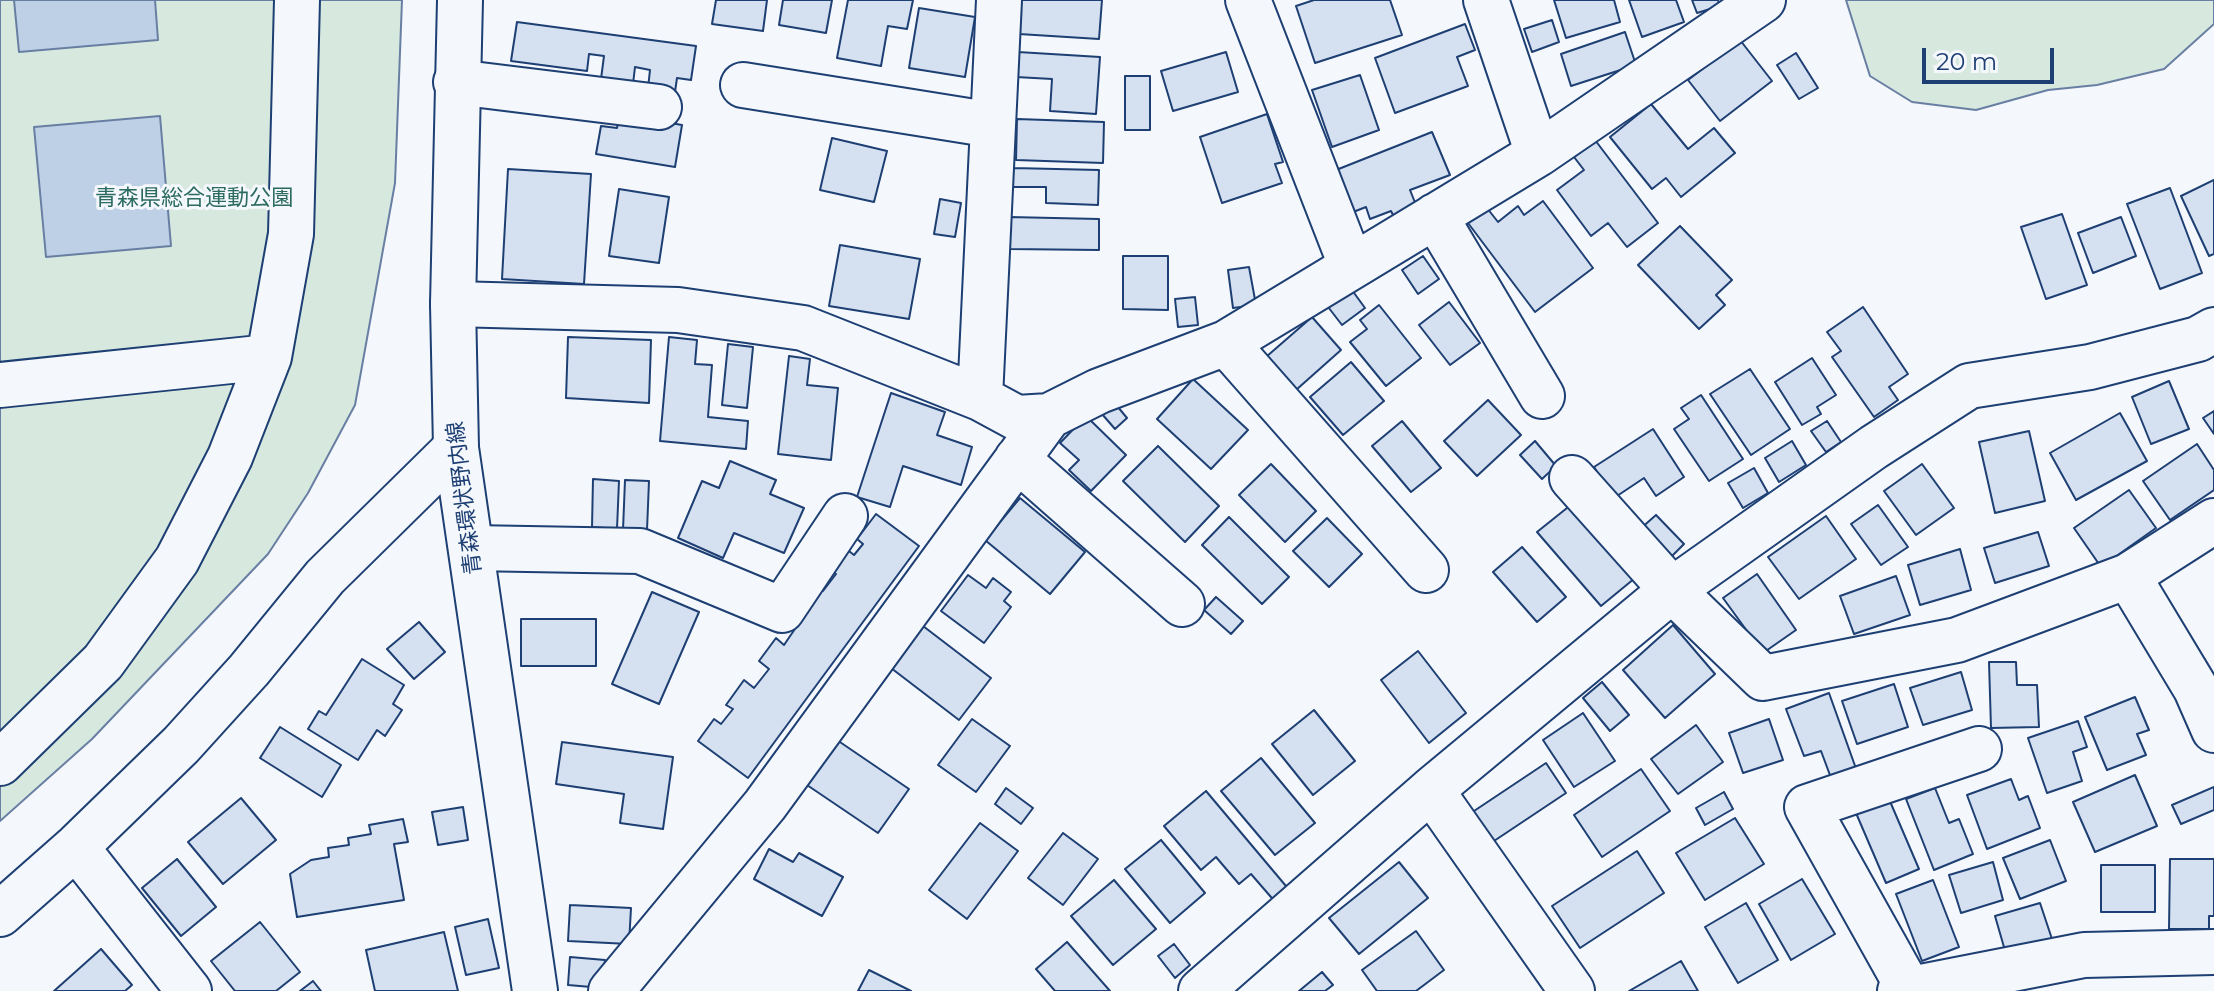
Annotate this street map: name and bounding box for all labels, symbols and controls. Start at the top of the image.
scale bar [1926,32,2058,82]
text: 20 m [1936,47,1997,76]
park label: 青森県総合運動公園 [95,186,293,212]
street label: 青森環状野内線 [443,420,487,576]

